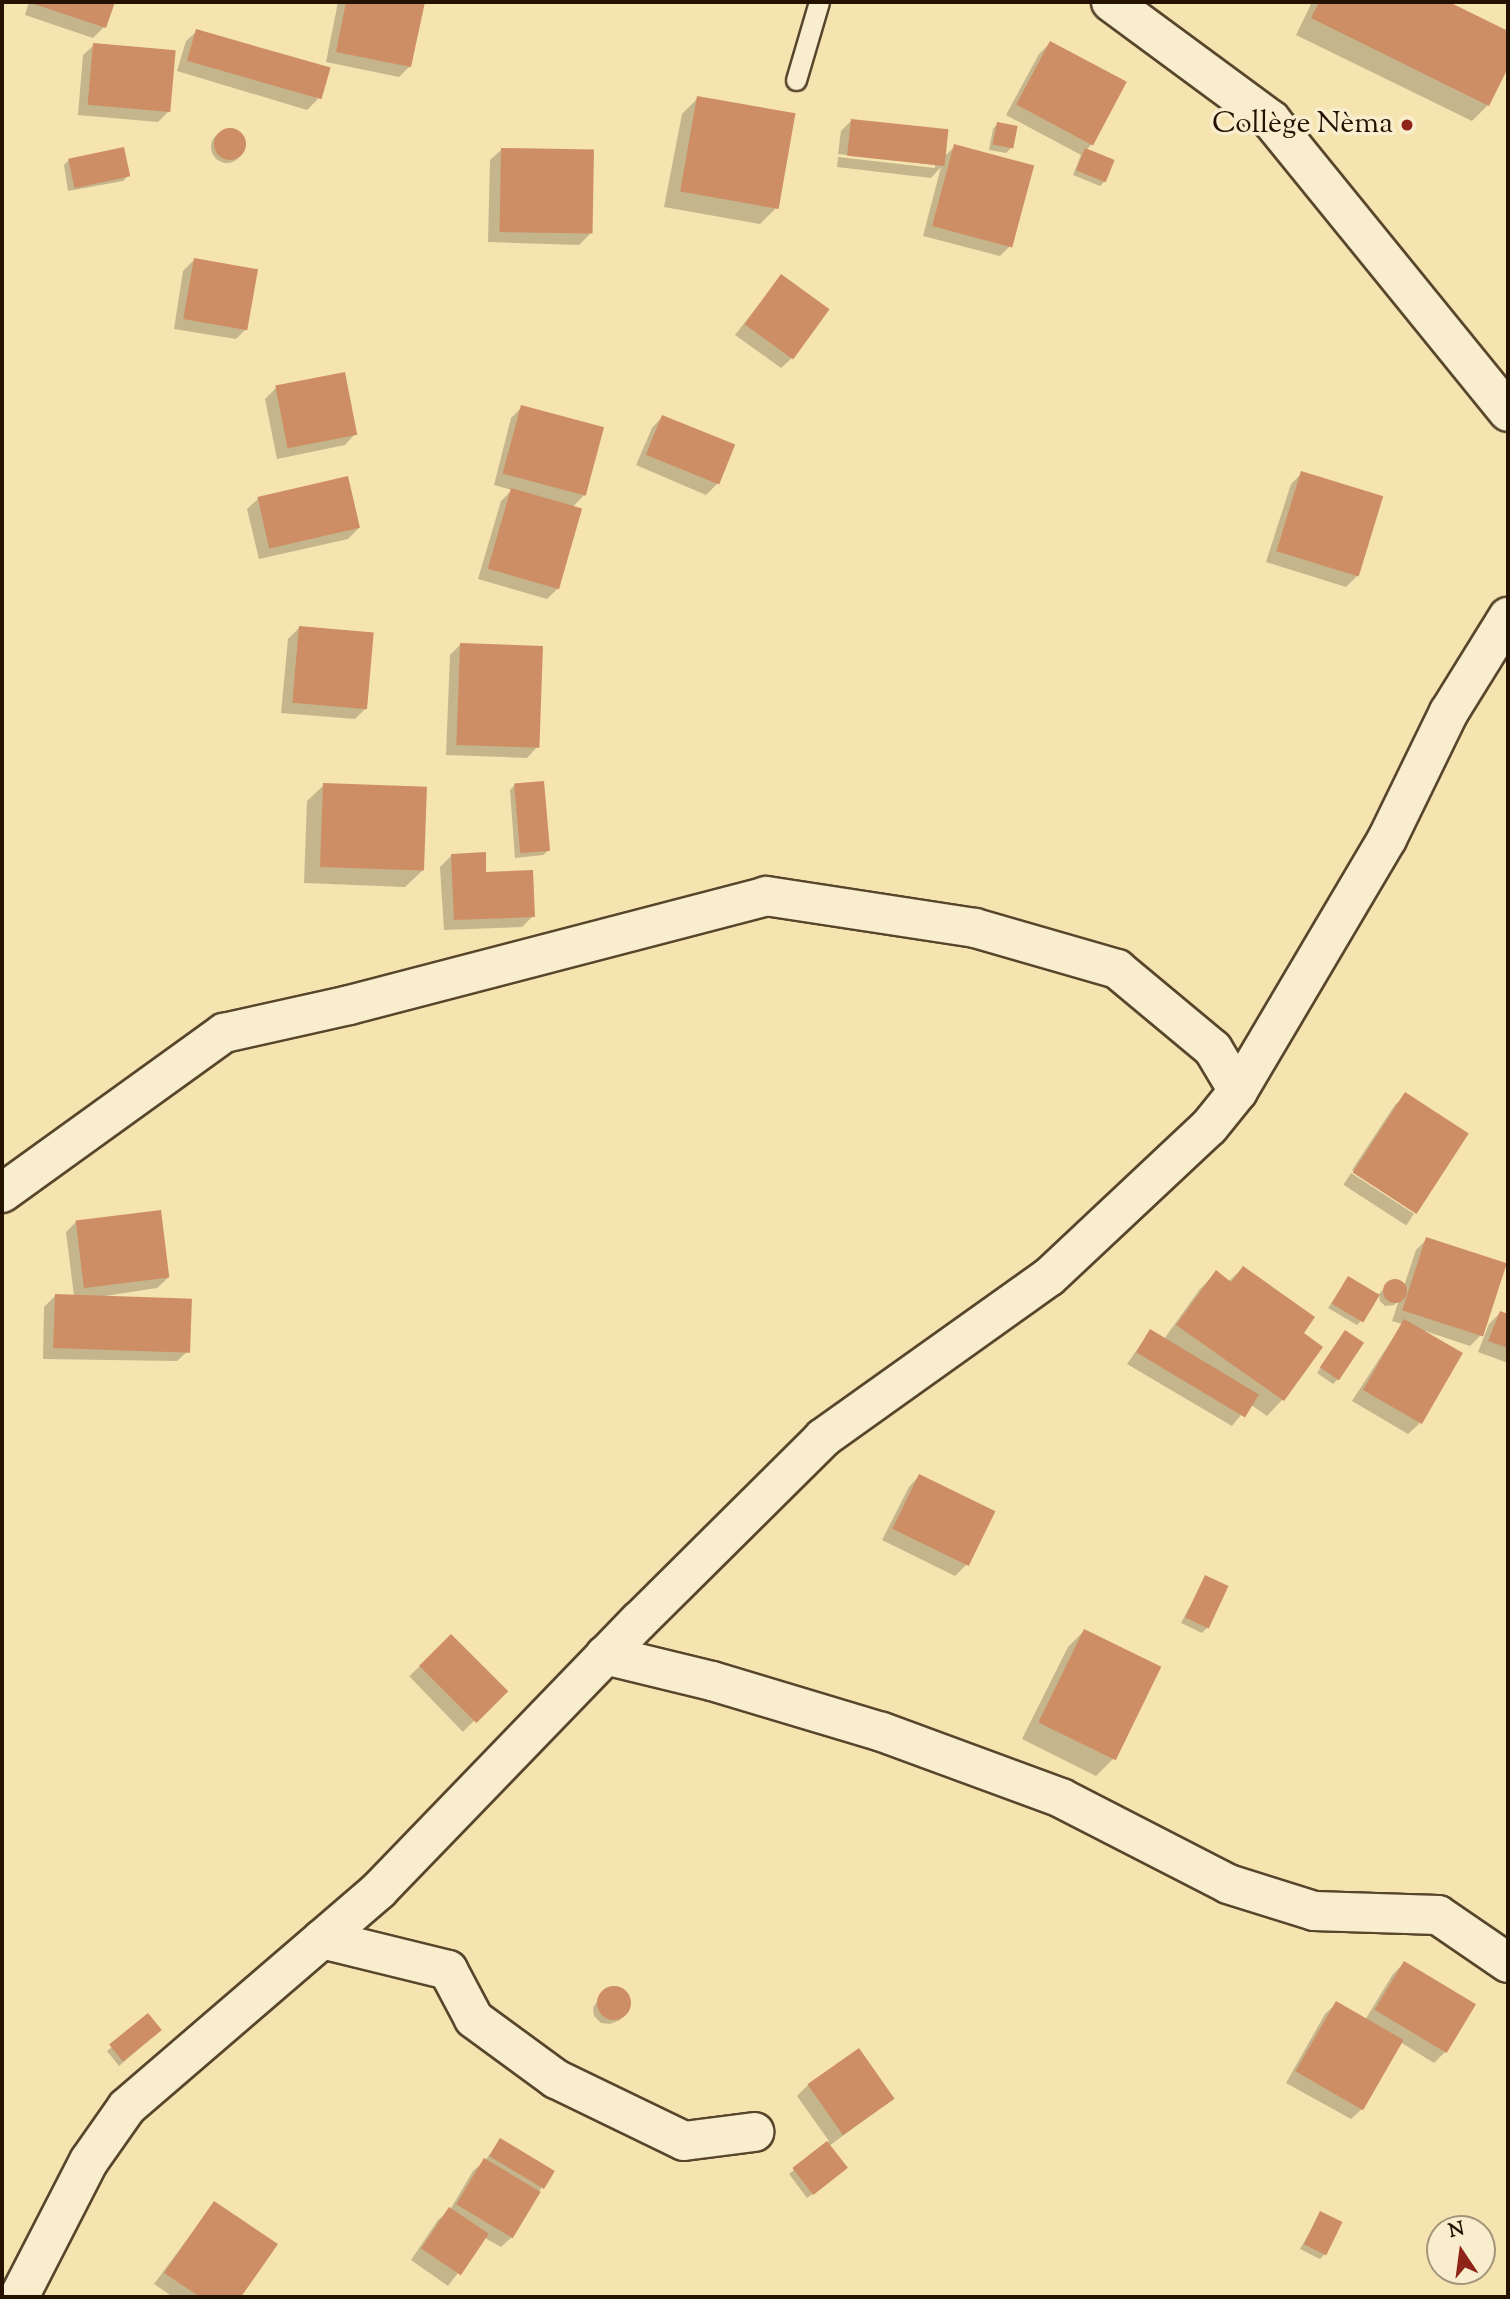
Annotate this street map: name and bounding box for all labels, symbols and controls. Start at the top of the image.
place label: Collège Nèma [1212,107,1393,143]
marker: Collège Nèma [1399,117,1415,133]
north arrow [1426,2215,1496,2285]
text: N [1446,2216,1467,2246]

